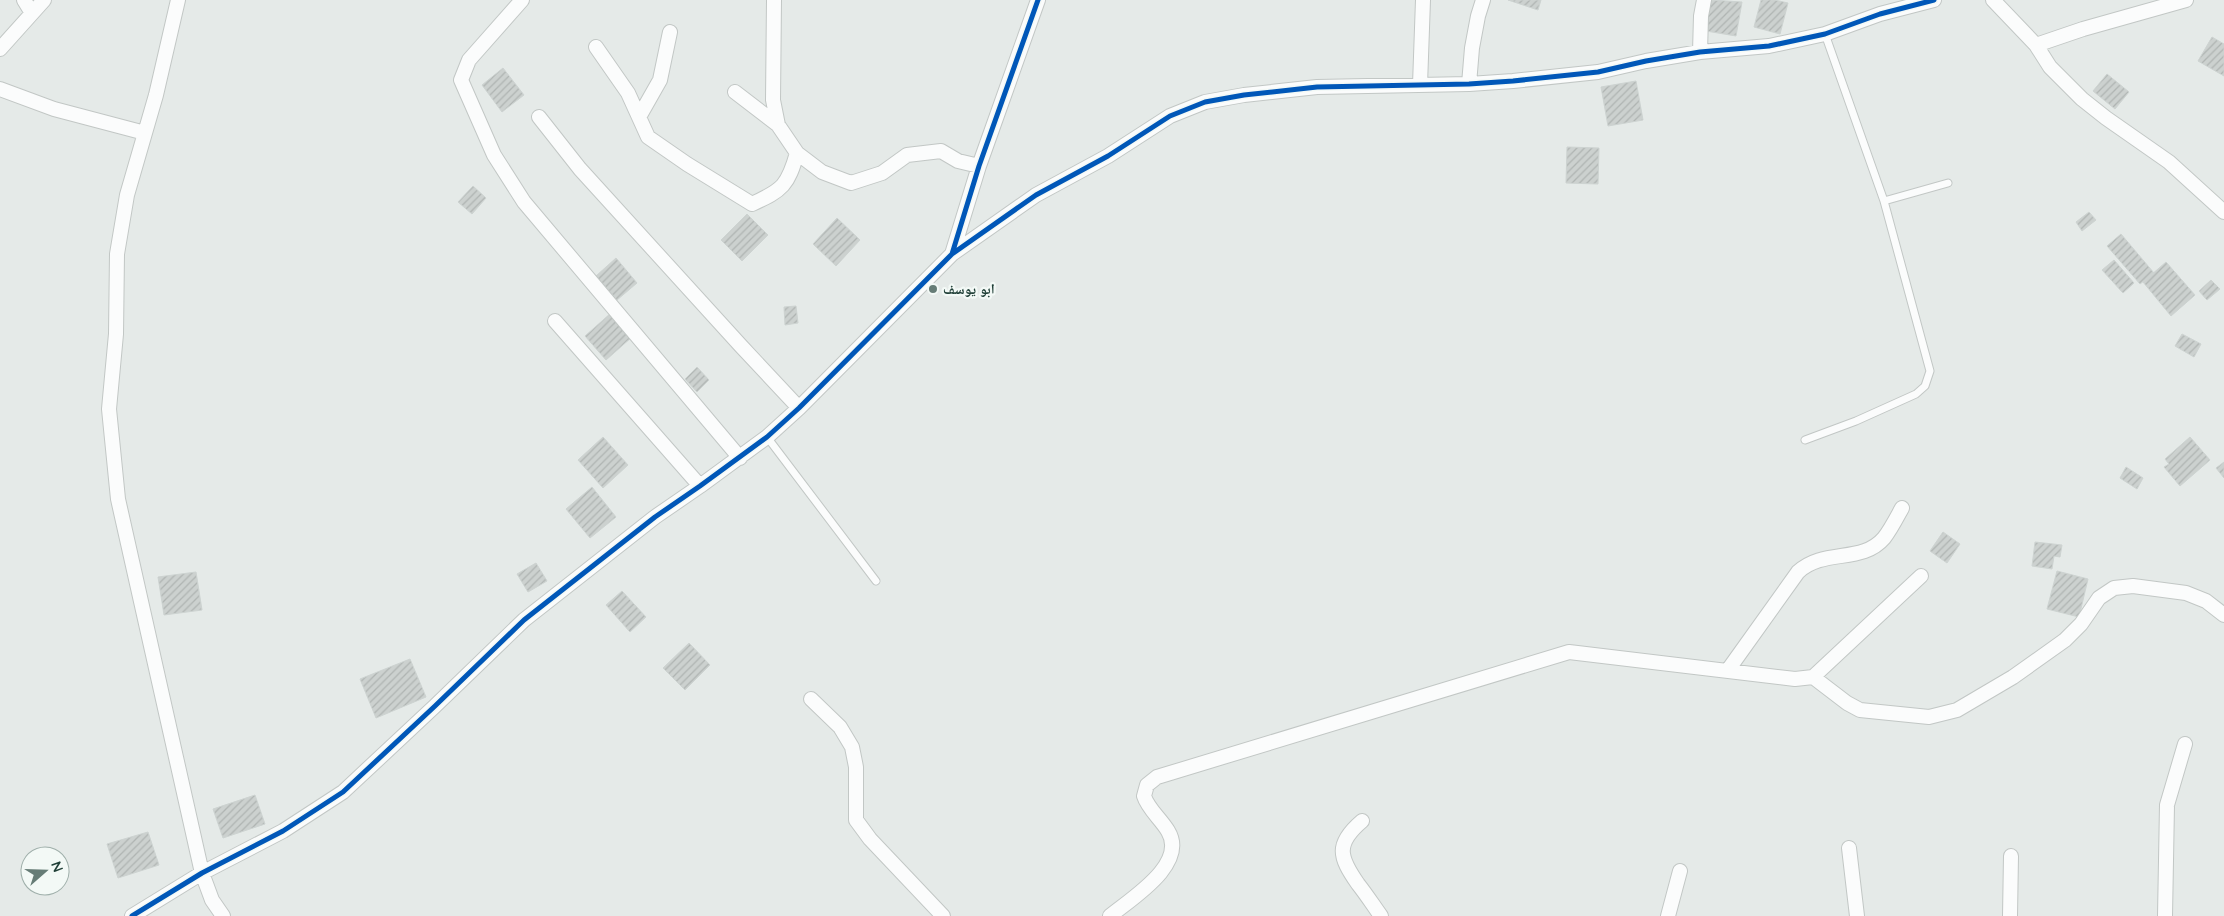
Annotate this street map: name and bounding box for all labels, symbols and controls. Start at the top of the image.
place label: ابو يوسف [943,280,995,298]
marker: ابو يوسف [927,283,939,295]
north arrow [20,846,70,896]
text: N [47,859,67,874]

